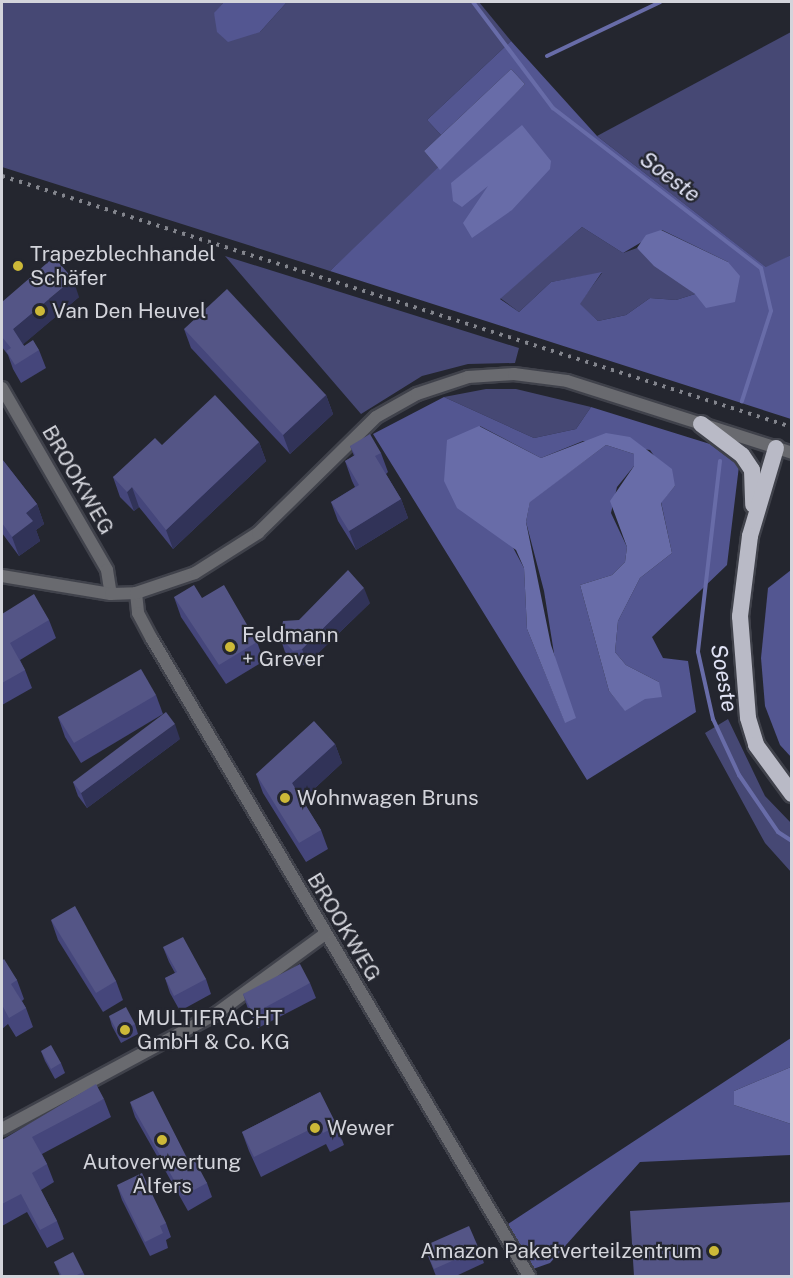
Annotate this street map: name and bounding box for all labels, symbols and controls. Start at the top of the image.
water label: Soeste [635,146,705,208]
place label: Trapezblechhandel Schäfer [30,241,216,291]
marker: Trapezblechhandel Schäfer [11,259,25,273]
place label: Van Den Heuvel [52,298,206,324]
marker: Van Den Heuvel [33,304,47,318]
street label: BROOKWEG [37,421,119,539]
place label: Feldmann + Grever [242,622,339,672]
marker: Feldmann + Grever [223,640,237,654]
water label: Soeste [705,642,743,714]
place label: Wohnwagen Bruns [297,785,479,811]
marker: Wohnwagen Bruns [278,791,292,805]
street label: BROOKWEG [302,868,386,986]
place label: MULTIFRACHT GmbH & Co. KG [137,1005,290,1055]
marker: MULTIFRACHT GmbH & Co. KG [118,1023,132,1037]
place label: Wewer [327,1115,394,1141]
marker: Wewer [308,1121,322,1135]
marker: Autoverwertung Alfers [155,1133,169,1147]
place label: Autoverwertung Alfers [83,1149,241,1199]
place label: Amazon Paketverteilzentrum [420,1238,702,1264]
marker: Amazon Paketverteilzentrum [707,1244,721,1258]

